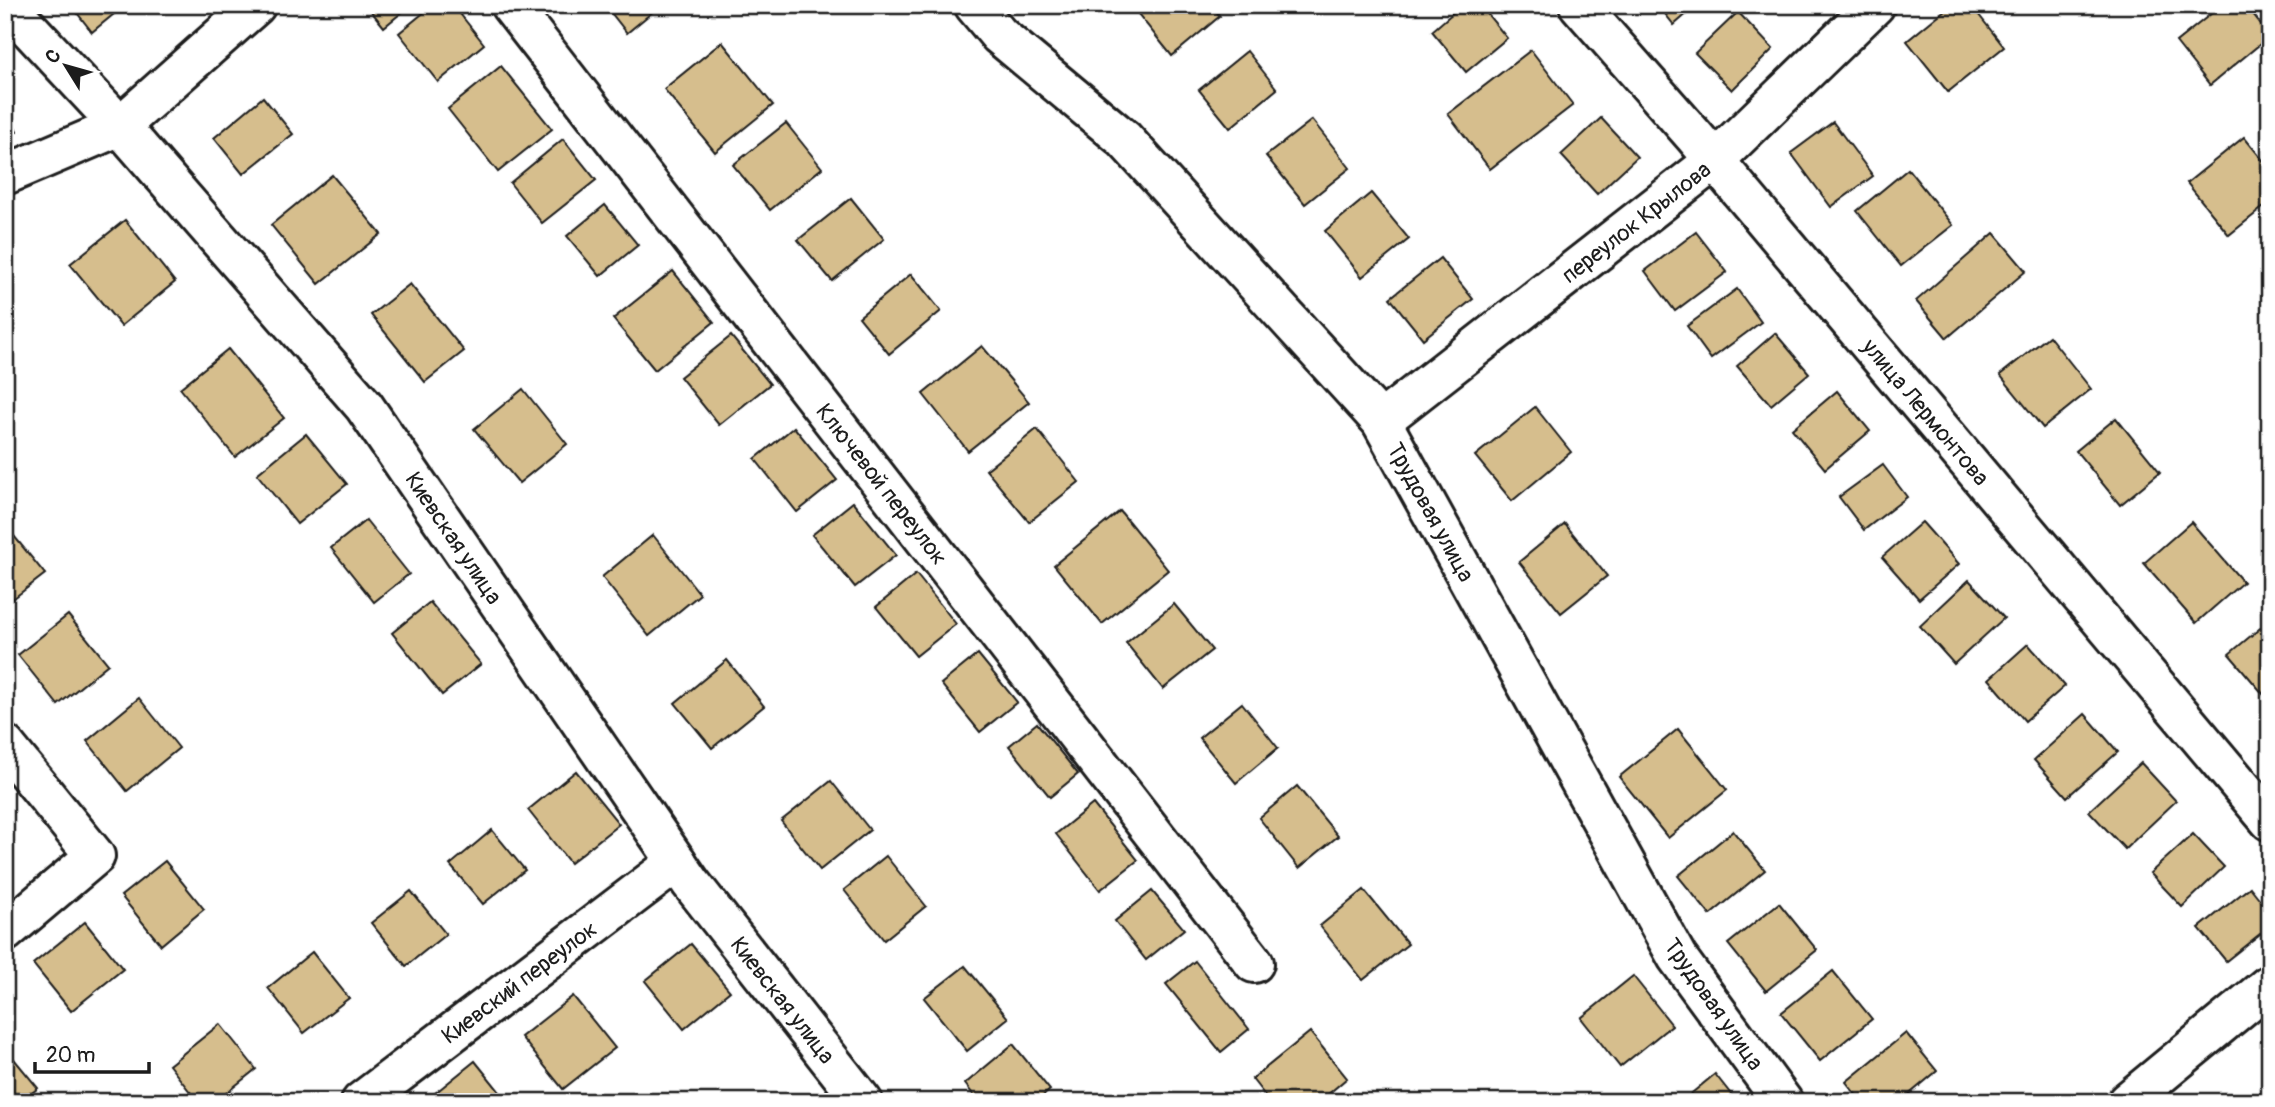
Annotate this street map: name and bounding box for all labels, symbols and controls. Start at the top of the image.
north arrow [32,32,102,102]
text: С [40,44,66,68]
street label: переулок Крылова [1556,155,1717,290]
street label: улица Лермонтова [1855,332,1996,492]
street label: Ключевой переулок [809,398,954,571]
street label: Трудовая улица [1380,438,1481,587]
street label: Киевская улица [399,467,509,610]
street label: Киевский переулок [436,914,603,1050]
street label: Киевская улица [724,931,841,1070]
street label: Трудовая улица [1657,933,1770,1076]
scale bar [35,1030,149,1074]
text: 20 m [46,1042,95,1069]

